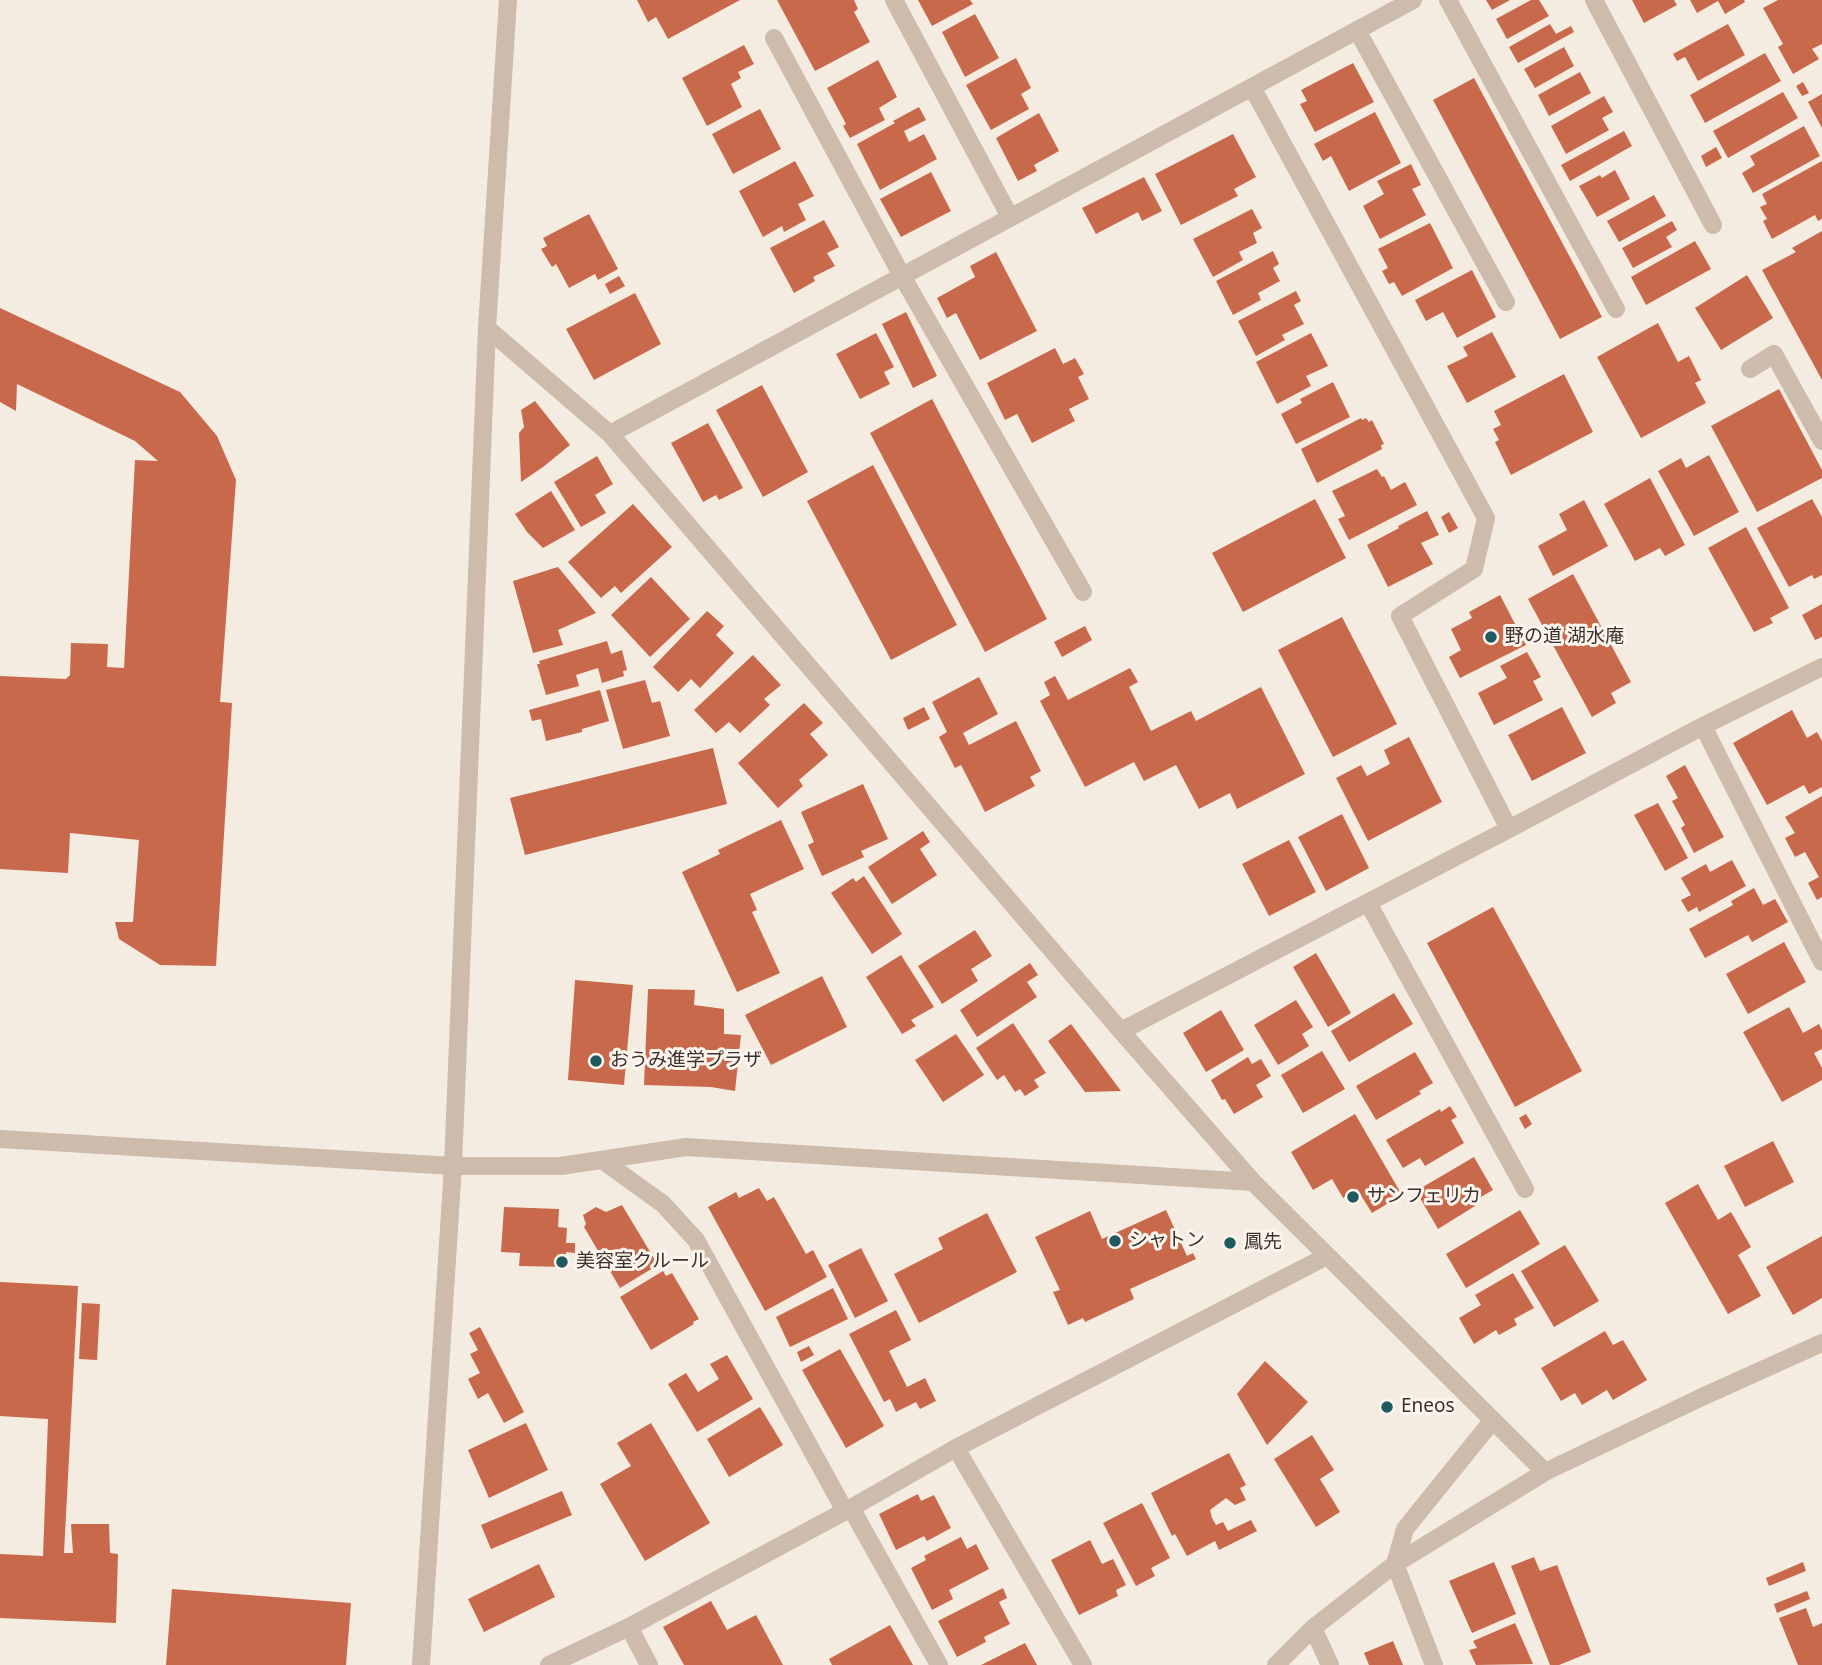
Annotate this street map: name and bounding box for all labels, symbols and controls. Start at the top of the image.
place label: 野の道 湖水庵 [1505,626,1624,648]
marker: 野の道 湖水庵 [1483,629,1499,645]
place label: おうみ進学プラザ [610,1050,762,1072]
marker: おうみ進学プラザ [588,1053,604,1069]
place label: サンフェリカ [1367,1186,1481,1208]
marker: サンフェリカ [1345,1189,1361,1205]
place label: シャトン [1129,1230,1205,1252]
place label: 鳳先 [1244,1232,1282,1254]
marker: シャトン [1107,1233,1123,1249]
marker: 鳳先 [1222,1235,1238,1251]
place label: 美容室クルール [576,1251,709,1273]
marker: 美容室クルール [554,1254,570,1270]
place label: Eneos [1401,1396,1455,1418]
marker: Eneos [1379,1399,1395,1415]

